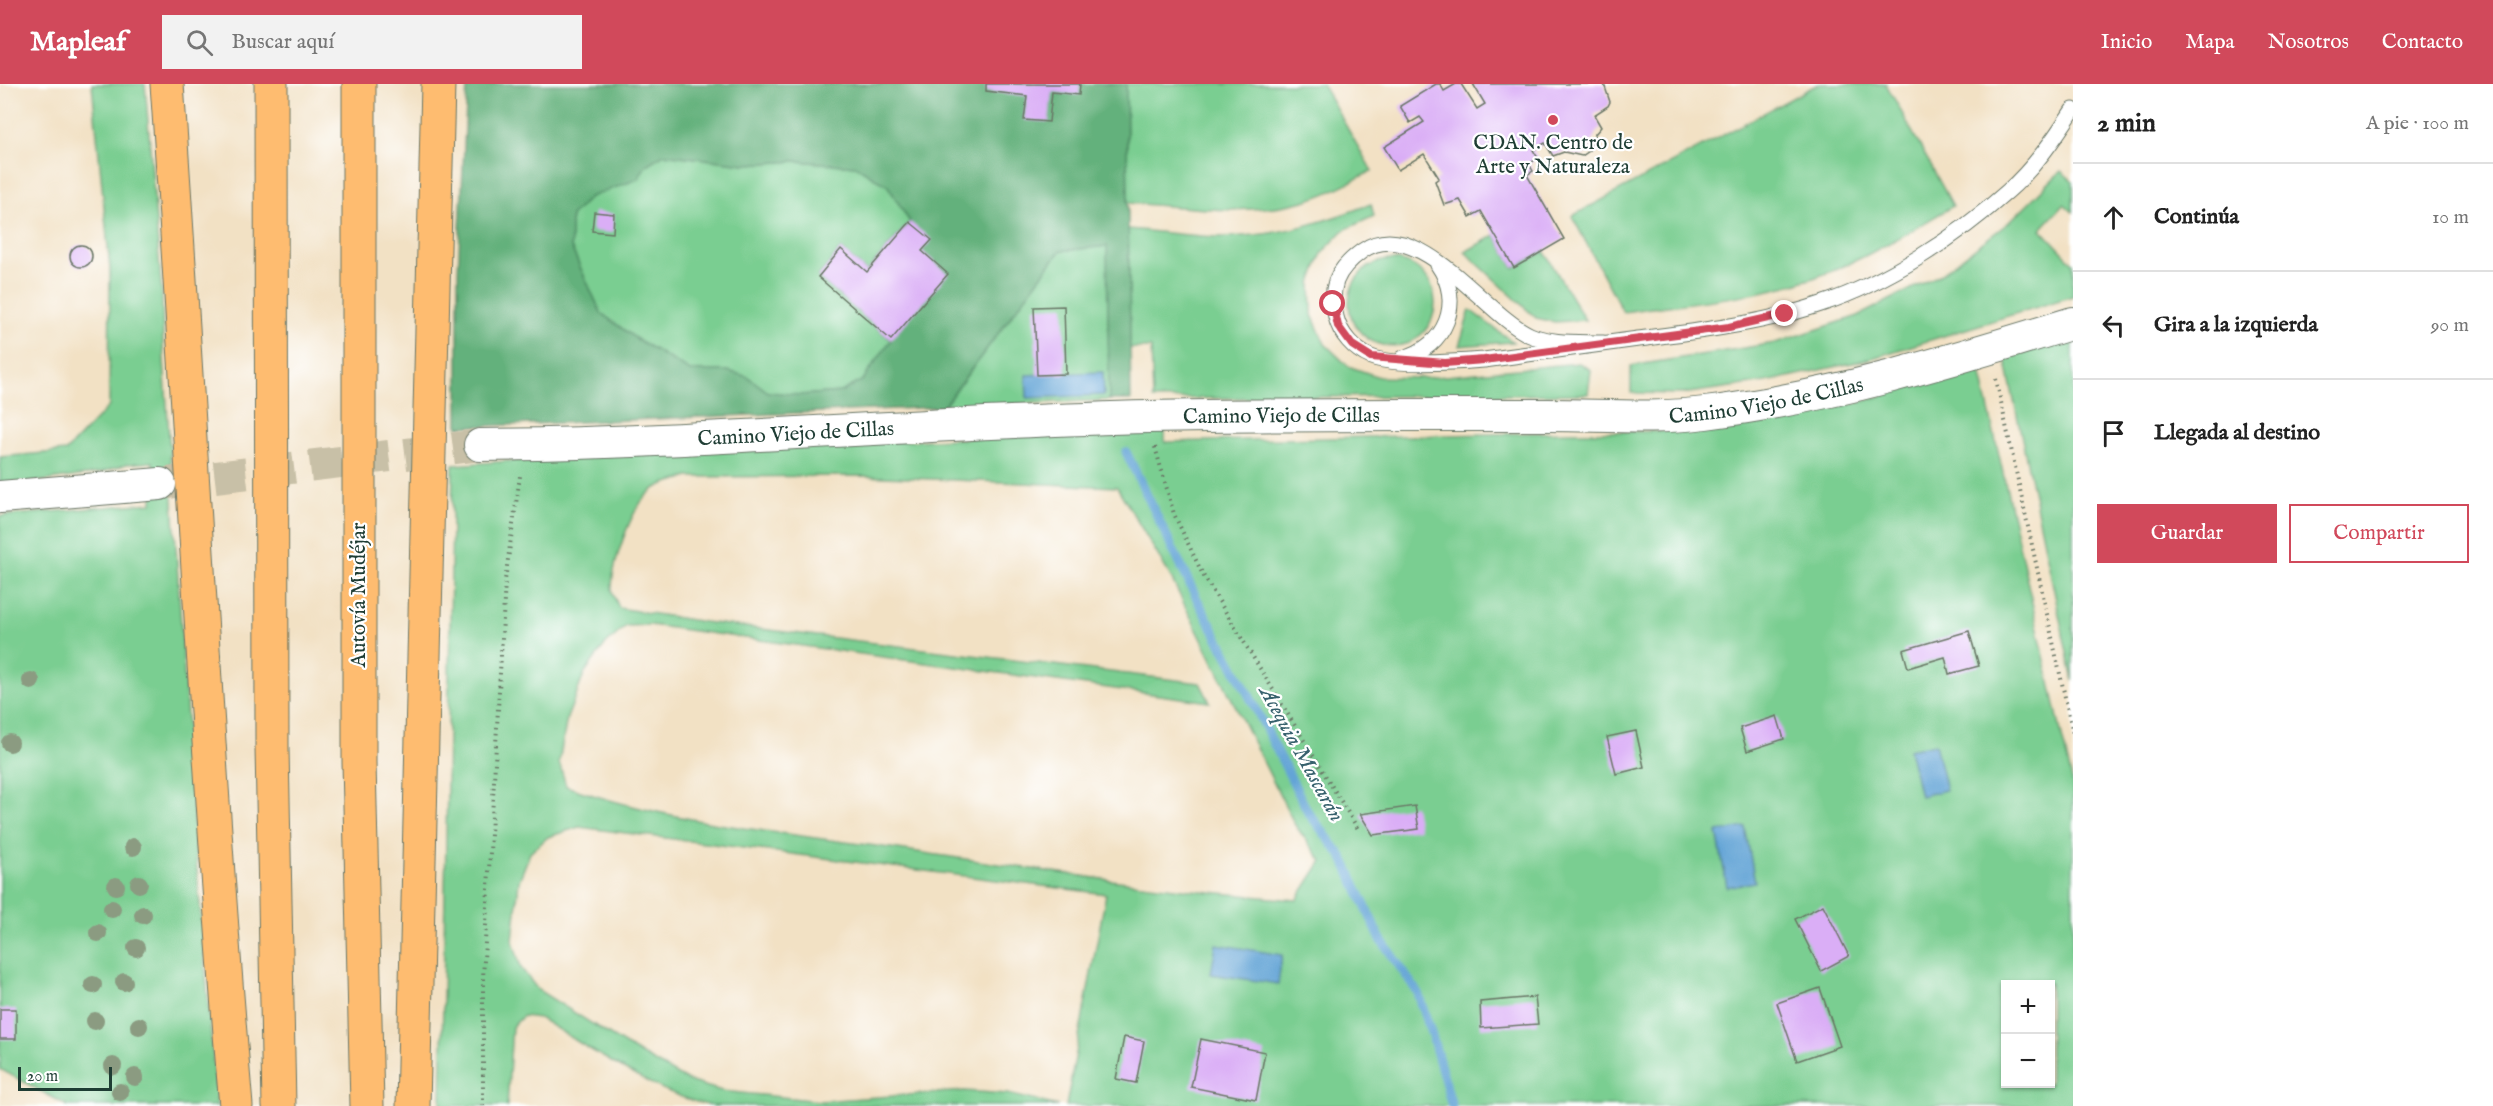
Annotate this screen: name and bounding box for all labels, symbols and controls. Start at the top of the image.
search box [162,15,582,69]
text: Mapleaf [30,25,126,60]
icon: search [183,26,216,59]
text: Buscar aquí [231,28,334,56]
text: Inicio [2101,29,2152,56]
text: Mapa [2185,29,2235,56]
text: Nosotros [2268,29,2349,56]
text: Contacto [2382,29,2463,56]
text: 2 min [2097,107,2156,140]
text: A pie · 100 m [2366,111,2469,136]
marker: CDAN. Centro de Arte y Naturaleza [1546,113,1560,127]
place label: CDAN. Centro de Arte y Naturaleza [1473,130,1633,181]
icon: ahead [2097,201,2130,234]
text: Continúa [2154,203,2239,231]
text: 10 m [2432,205,2469,230]
route start [1319,290,1345,316]
route end [1771,300,1797,326]
icon: left [2097,309,2130,342]
text: Gira a la izquierda [2154,311,2318,339]
text: 90 m [2431,313,2469,338]
street label: Camino Viejo de Cillas [1668,372,1866,431]
street label: Camino Viejo de Cillas [1183,403,1380,431]
street label: Camino Viejo de Cillas [697,416,895,453]
icon: arrive [2097,417,2130,450]
text: Llegada al destino [2154,419,2320,447]
button: Guardar [2097,504,2277,563]
button: Compartir [2289,504,2469,563]
street label: Autovía Mudéjar [346,522,373,668]
water label: Acequia Mascarán [1251,679,1350,827]
map controls [2001,980,2055,1088]
button: + [2001,980,2055,1034]
button: − [2001,1034,2055,1088]
scale bar [18,1064,112,1092]
text: 20 m [27,1067,58,1087]

